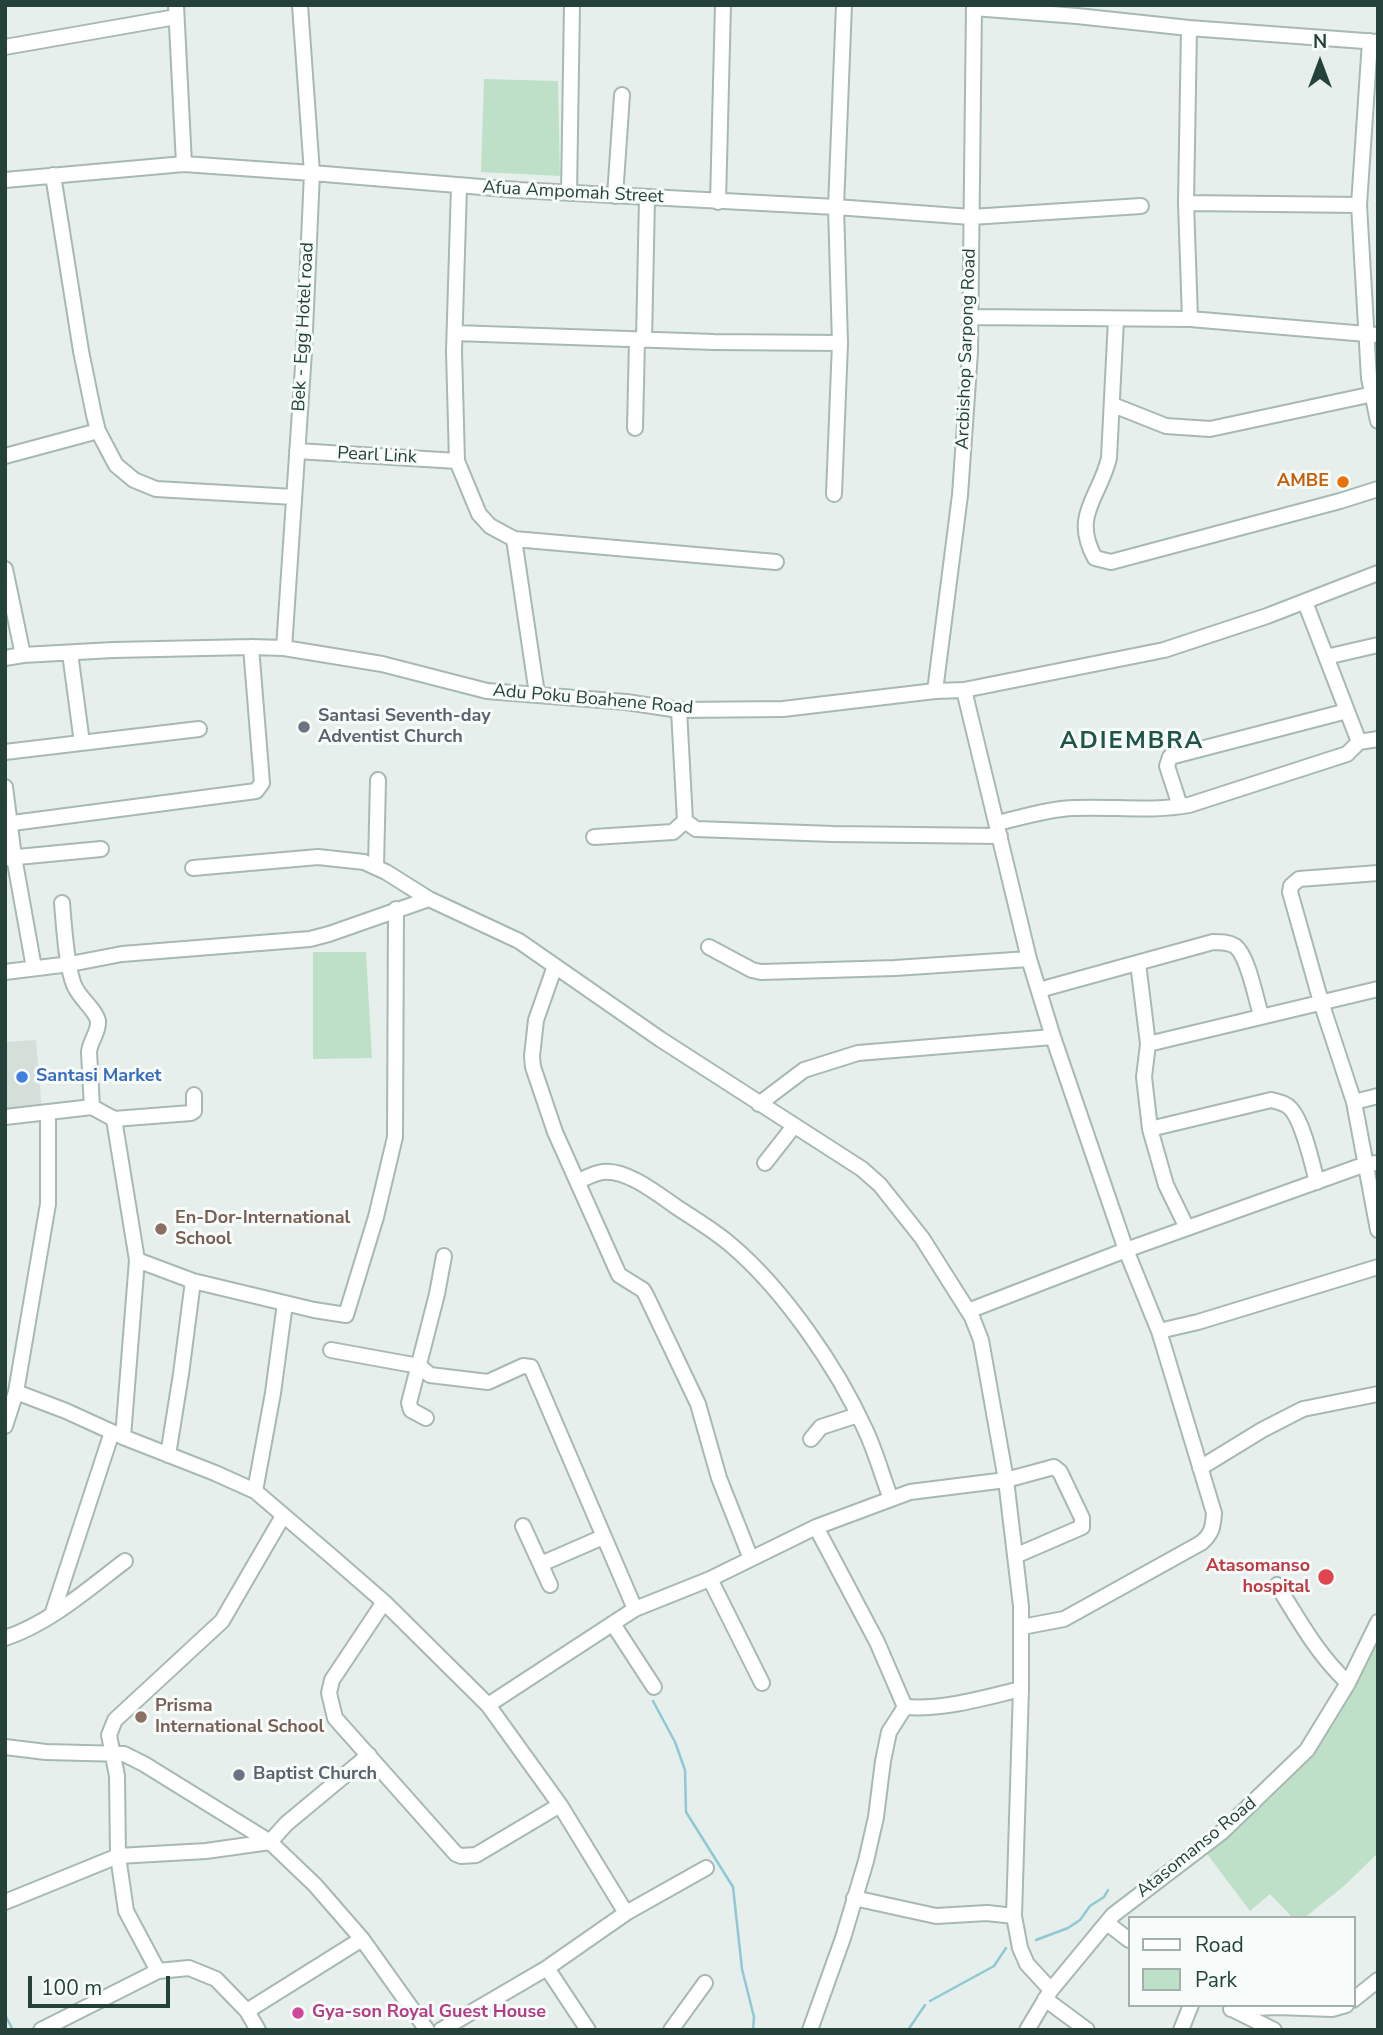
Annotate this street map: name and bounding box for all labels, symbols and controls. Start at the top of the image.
north arrow [1285,28,1355,98]
text: N [1313,29,1327,55]
street label: Afua Ampomah Street [482,177,664,209]
street label: Bek - Egg Hotel road [289,242,319,412]
street label: Arcbishop Sarpong Road [953,248,981,450]
street label: Pearl Link [337,443,417,469]
place label: AMBE [1277,471,1329,493]
marker: AMBE [1335,474,1351,490]
street label: Adu Poku Boahene Road [492,680,694,720]
place label: Santasi Seventh-day Adventist Church [318,706,491,748]
marker: Santasi Seventh-day Adventist Church [296,719,312,735]
district label: ADIEMBRA [1061,728,1203,756]
place label: Santasi Market [36,1066,161,1088]
marker: Santasi Market [14,1069,30,1085]
place label: En-Dor-International School [175,1208,350,1250]
marker: En-Dor-International School [153,1221,169,1237]
place label: Atasomanso hospital [1206,1556,1310,1598]
marker: Atasomanso hospital [1316,1567,1336,1587]
place label: Prisma International School [155,1696,324,1738]
marker: Prisma International School [133,1709,149,1725]
place label: Baptist Church [253,1764,377,1786]
marker: Baptist Church [231,1767,247,1783]
street label: Atasomanso Road [1133,1793,1261,1903]
legend [1128,1916,1355,2007]
text: Road [1195,1931,1244,1959]
scale bar [32,1962,173,2006]
text: Park [1195,1966,1237,1994]
text: 100 m [41,1974,102,2002]
place label: Gya-son Royal Guest House [312,2002,546,2024]
marker: Gya-son Royal Guest House [290,2005,306,2021]

